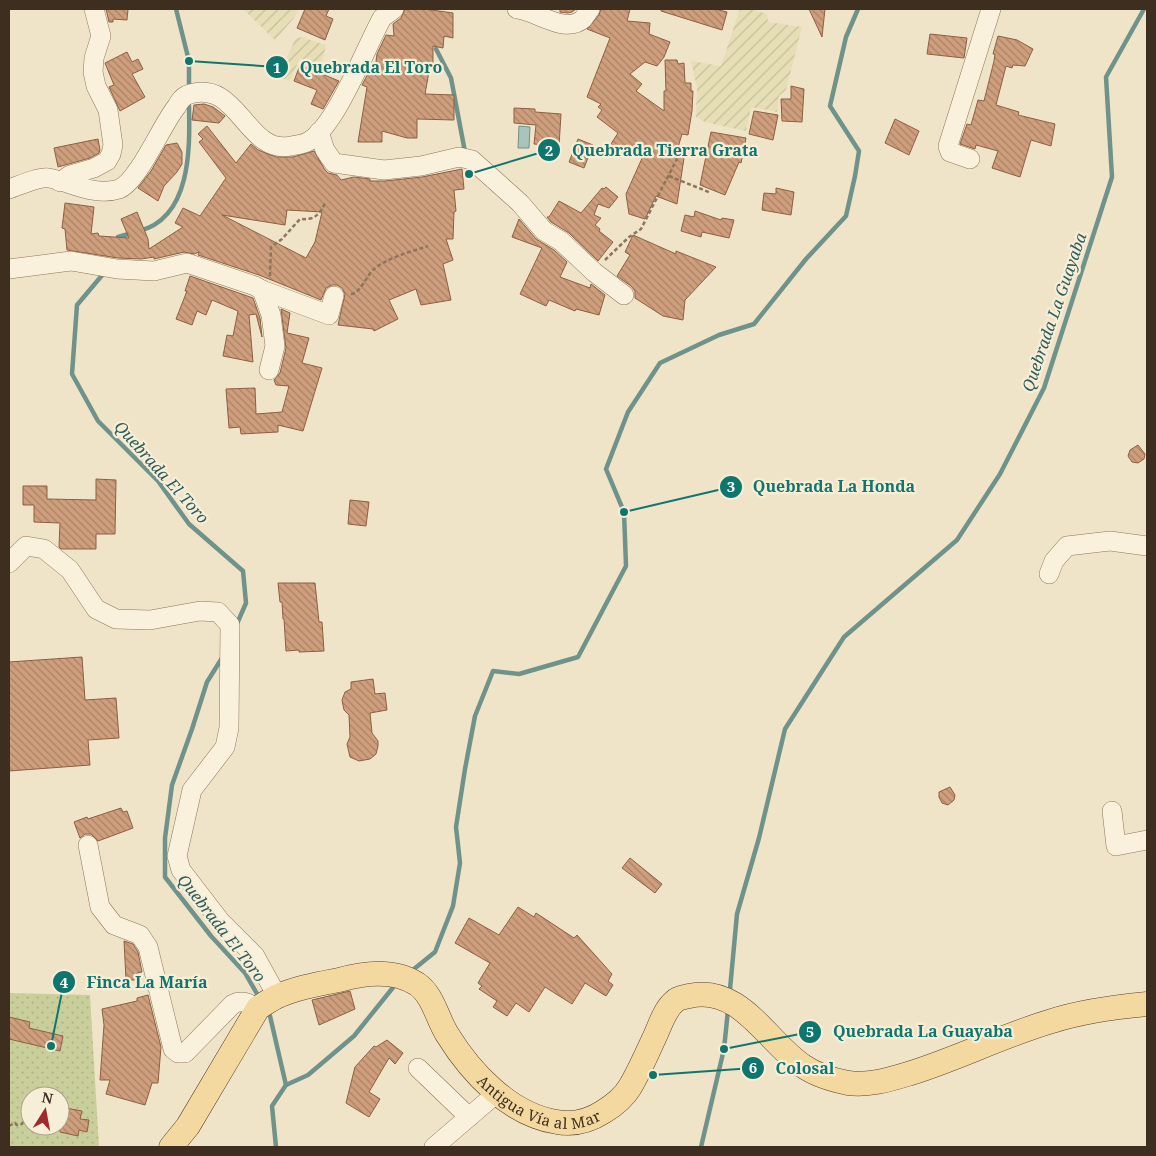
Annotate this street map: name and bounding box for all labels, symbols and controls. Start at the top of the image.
callout: Quebrada El Toro [265,52,452,83]
text: Quebrada El Toro [300,56,443,78]
text: 1 [273,57,281,77]
callout: Quebrada Tierra Grata [537,135,768,166]
text: Quebrada Tierra Grata [572,139,758,161]
text: 2 [545,140,553,160]
water label: Quebrada La Guayaba [1016,229,1092,394]
water label: Quebrada El Toro [110,416,214,528]
callout: Quebrada La Honda [718,471,925,502]
text: Quebrada La Honda [753,475,916,497]
text: 3 [727,476,735,496]
water label: Quebrada El Toro [173,869,271,987]
callout: Finca La María [51,967,217,998]
text: Finca La María [86,971,208,993]
text: 4 [60,972,69,992]
callout: Quebrada La Guayaba [798,1016,1023,1047]
text: Quebrada La Guayaba [833,1020,1013,1042]
text: 5 [806,1021,814,1041]
callout: Colosal [741,1053,845,1084]
text: 6 [749,1057,757,1077]
text: Colosal [776,1057,835,1079]
street label: Antigua Vía al Mar [473,1070,604,1133]
north arrow [20,1086,70,1136]
text: N [40,1087,55,1108]

